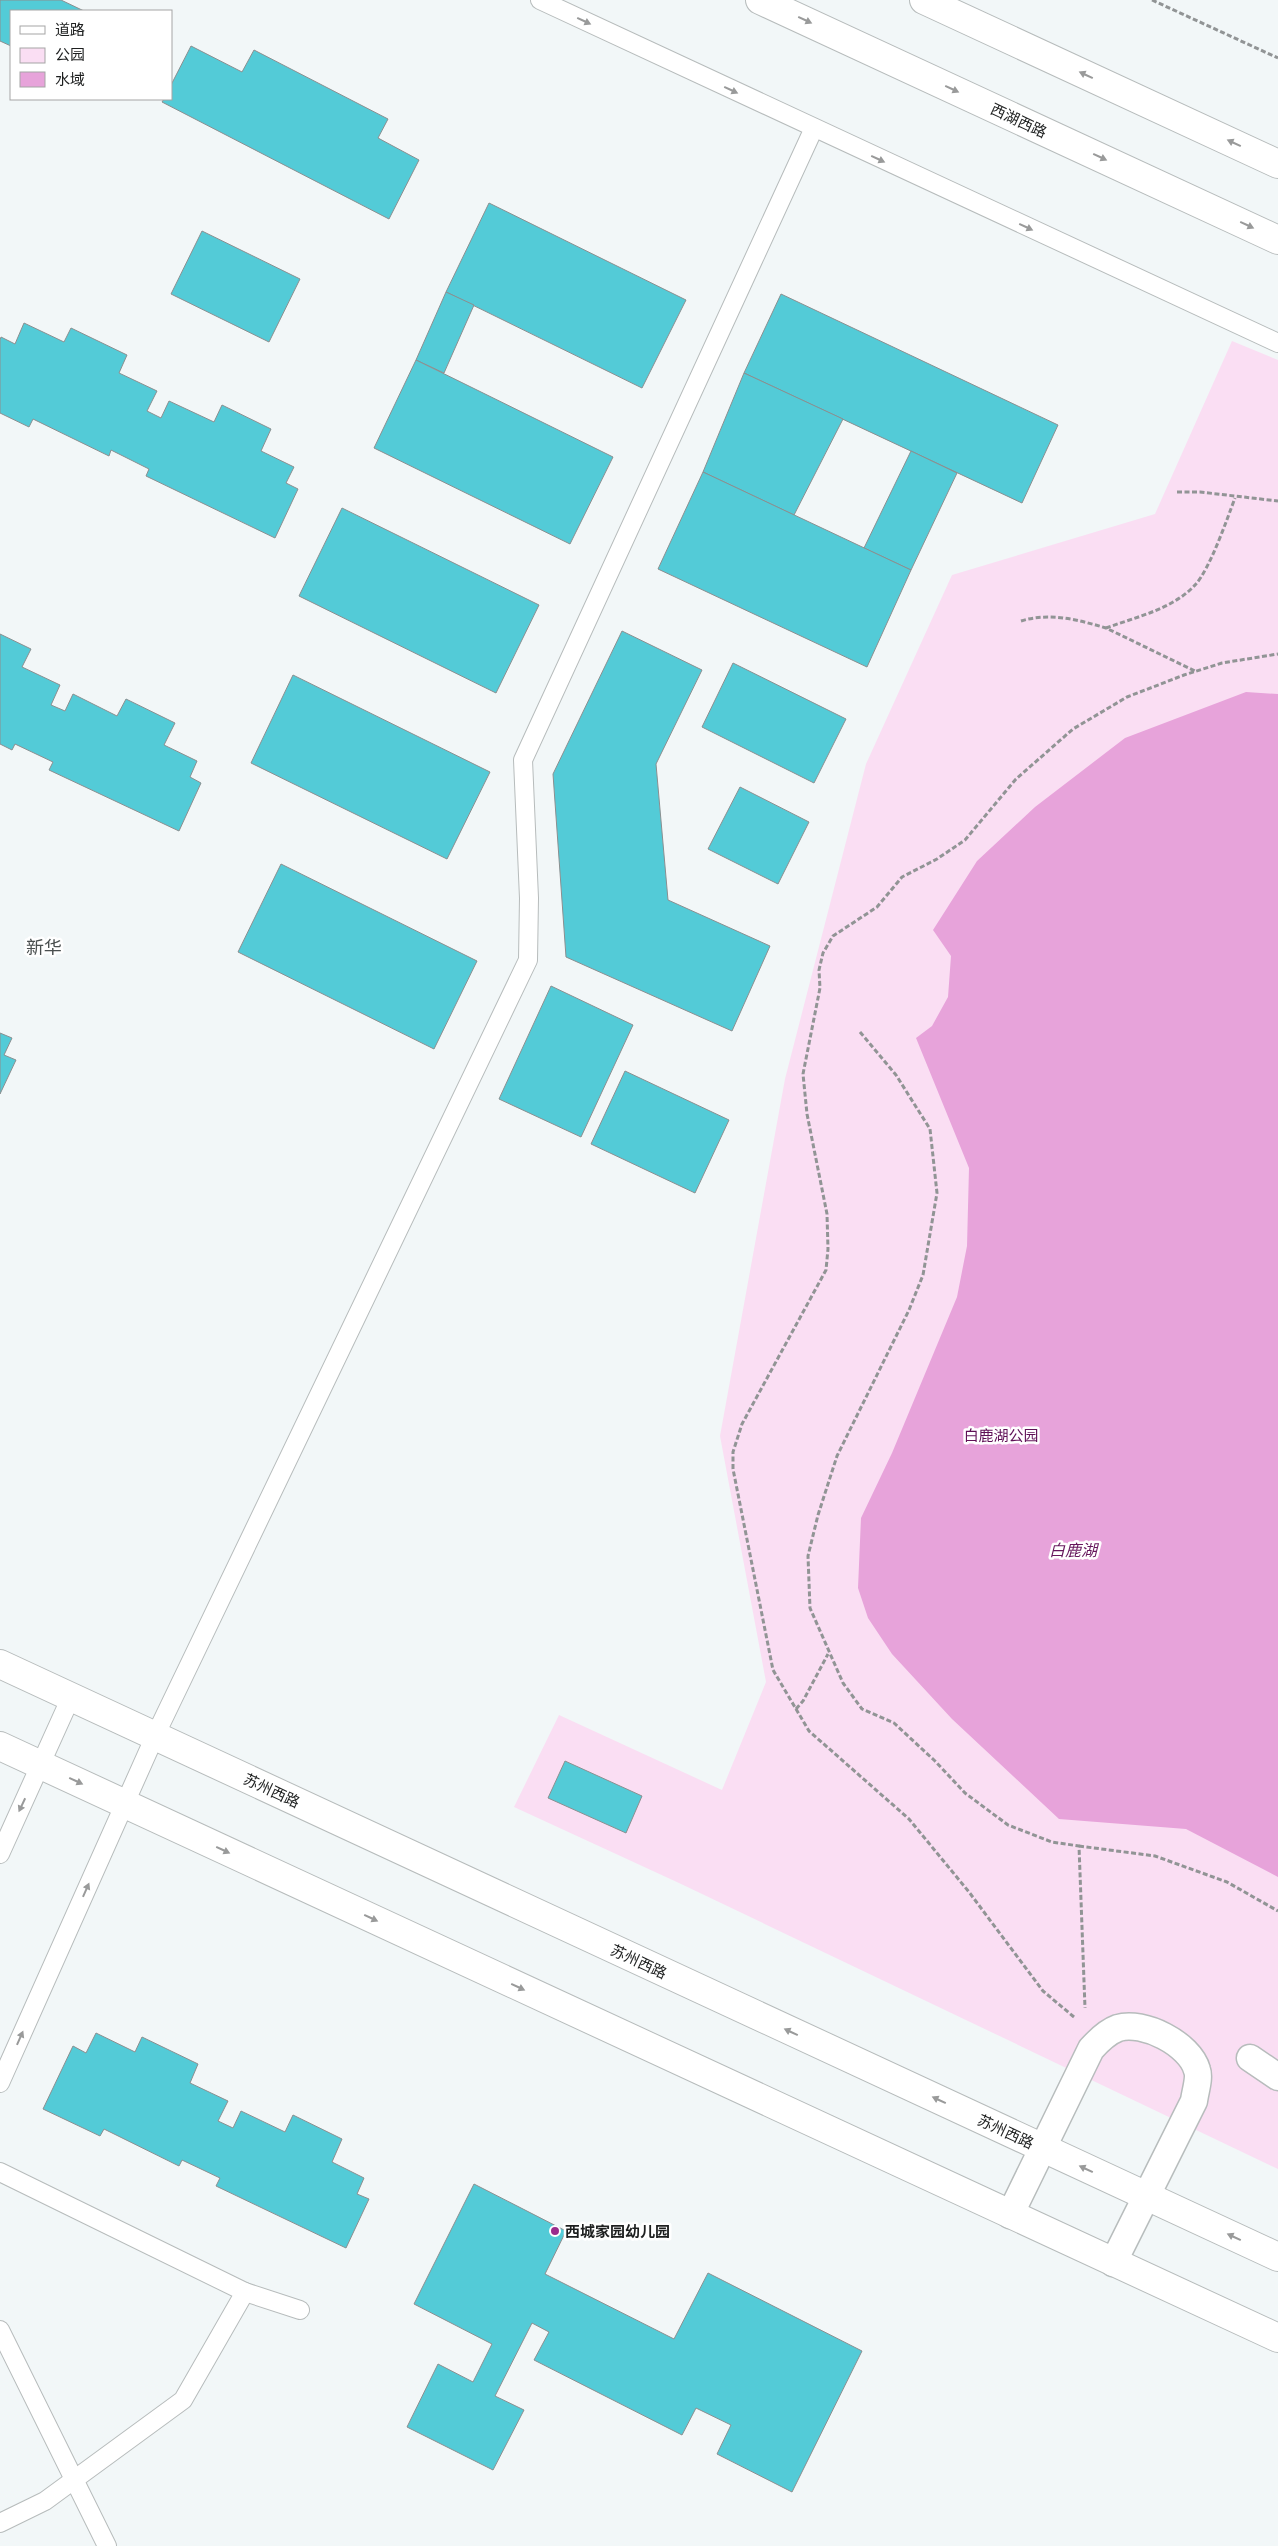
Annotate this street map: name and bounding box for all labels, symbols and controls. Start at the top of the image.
legend [10,10,172,100]
one-way arrow [577,17,591,25]
one-way arrow [798,17,812,25]
text: 道路 [55,20,85,38]
text: 公园 [55,45,85,63]
text: 水域 [55,70,85,88]
one-way arrow [1079,71,1093,79]
one-way arrow [945,85,959,93]
one-way arrow [724,86,738,94]
street label: 西湖西路 [988,99,1050,141]
one-way arrow [1227,139,1241,147]
one-way arrow [1092,153,1107,161]
one-way arrow [871,155,885,163]
one-way arrow [1240,222,1254,230]
one-way arrow [1019,223,1033,231]
district label: 新华 [26,936,62,958]
park label: 白鹿湖公园 [963,1426,1039,1444]
water label: 白鹿湖 [1049,1540,1100,1559]
street label: 苏州西路 [241,1769,303,1811]
one-way arrow [69,1778,83,1786]
one-way arrow [18,1798,26,1812]
one-way arrow [216,1846,230,1854]
one-way arrow [83,1883,91,1897]
one-way arrow [364,1915,378,1923]
street label: 苏州西路 [608,1940,670,1982]
one-way arrow [511,1983,525,1991]
one-way arrow [784,2027,798,2035]
one-way arrow [16,2031,24,2045]
one-way arrow [932,2096,946,2104]
street label: 苏州西路 [975,2110,1037,2152]
one-way arrow [1079,2164,1093,2172]
place label: 西城家园幼儿园 [565,2222,670,2240]
marker: 西城家园幼儿园 [549,2225,561,2237]
one-way arrow [1227,2232,1241,2240]

